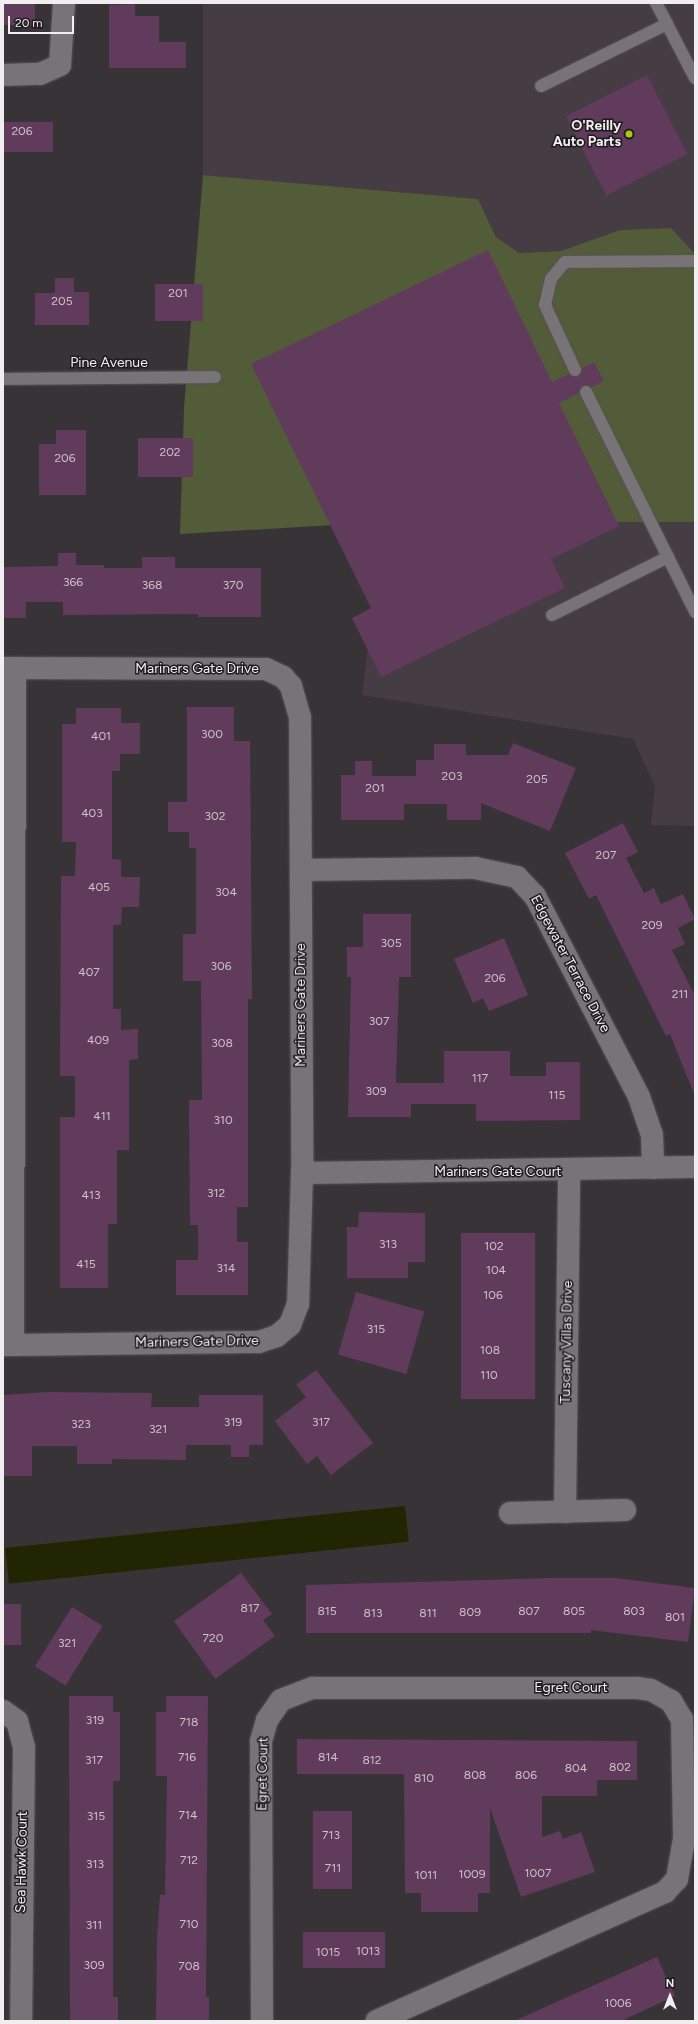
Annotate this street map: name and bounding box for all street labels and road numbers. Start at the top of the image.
street label: Pine Avenue [70,355,148,371]
street label: Mariners Gate Drive [135,661,259,677]
street label: Edgewater Terrace Drive [527,892,613,1036]
street label: Mariners Gate Drive [293,943,309,1067]
street label: Mariners Gate Court [434,1164,562,1180]
street label: Tuscany Villas Drive [558,1280,576,1404]
street label: Mariners Gate Drive [135,1333,259,1351]
street label: Egret Court [534,1680,608,1696]
street label: Egret Court [254,1737,272,1811]
street label: Sea Hawk Court [13,1811,31,1913]

